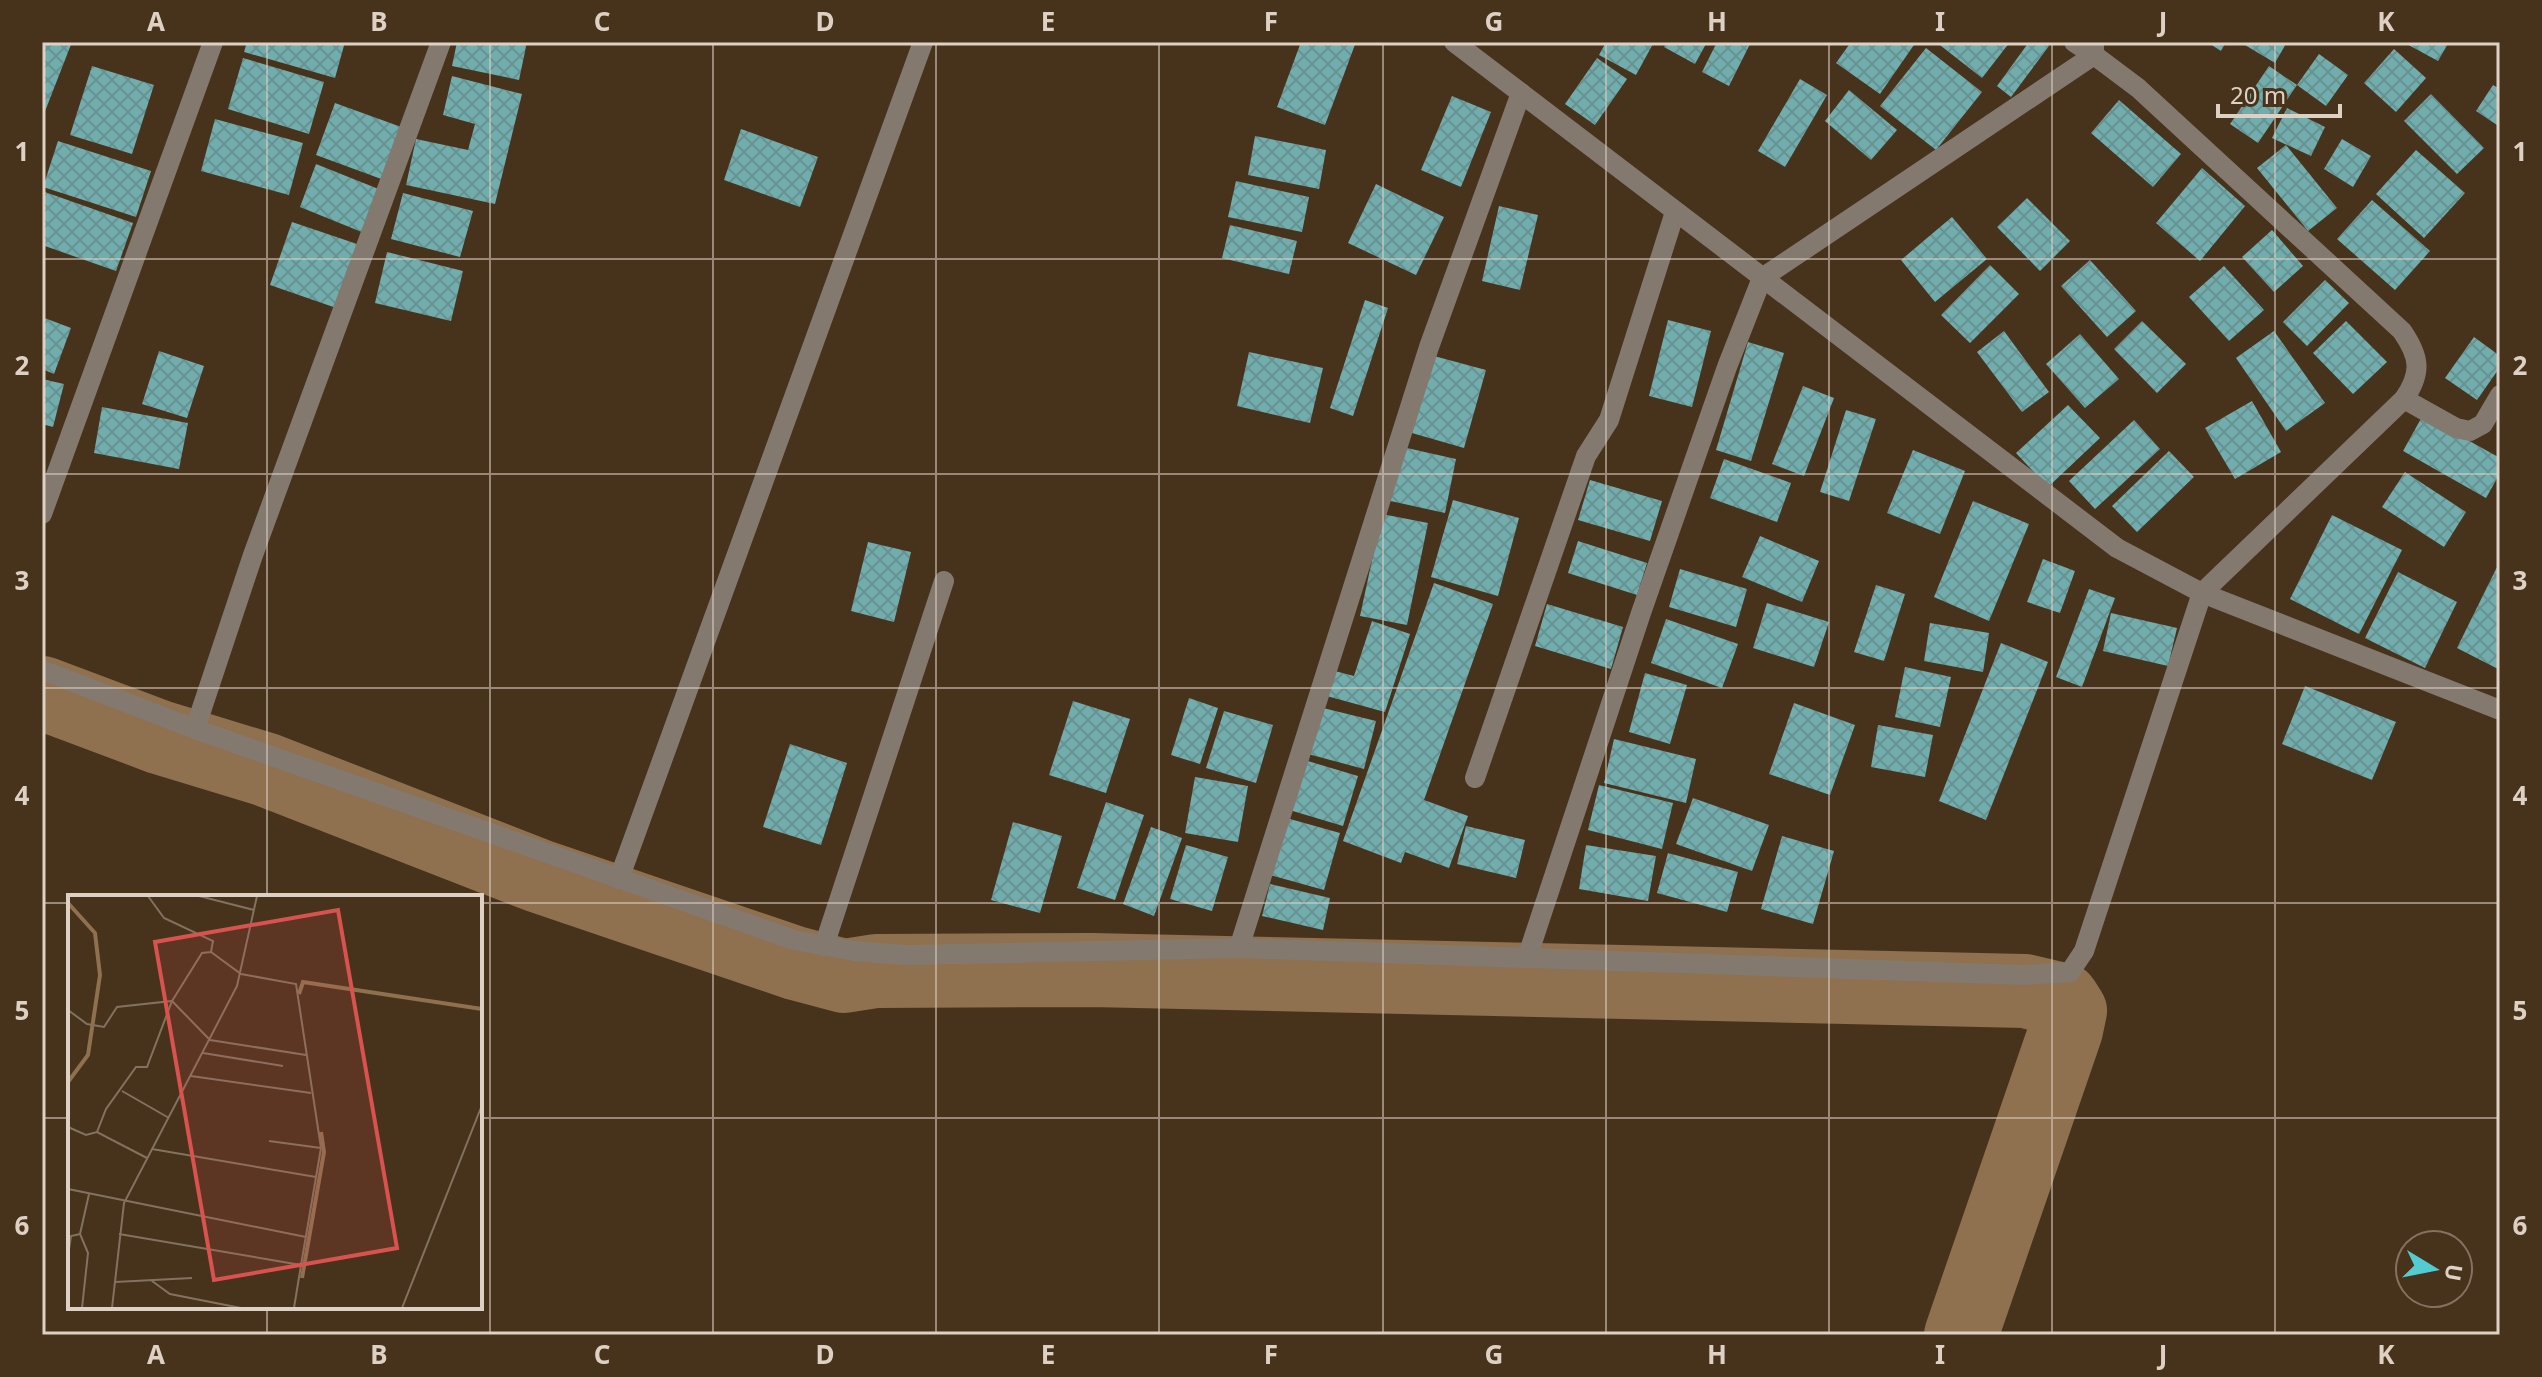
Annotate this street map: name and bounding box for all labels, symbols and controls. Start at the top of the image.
text: A [147,3,165,39]
text: B [370,3,388,39]
text: C [594,3,610,39]
text: D [815,3,835,39]
text: E [1041,3,1055,39]
text: F [1264,3,1278,39]
text: G [1485,3,1503,39]
text: H [1707,3,1727,39]
text: I [1935,3,1945,39]
text: J [2157,3,2167,39]
text: K [2377,3,2395,39]
scale bar [2218,68,2340,118]
text: 20 m [2230,78,2286,111]
text: 1 [15,133,29,169]
text: 1 [2513,133,2527,169]
text: 2 [15,347,30,383]
text: 2 [2513,347,2528,383]
text: 3 [15,562,29,598]
text: 3 [2513,562,2527,598]
text: 4 [15,777,30,813]
text: 4 [2513,777,2528,813]
inset map [68,895,482,1309]
text: 5 [15,992,29,1028]
text: 5 [2513,992,2527,1028]
text: 6 [15,1207,30,1243]
text: 6 [2513,1207,2528,1243]
north arrow [2394,1229,2474,1309]
text: U [2438,1262,2471,1283]
text: A [147,1336,165,1372]
text: B [370,1336,388,1372]
text: C [594,1336,610,1372]
text: D [815,1336,835,1372]
text: E [1041,1336,1055,1372]
text: F [1264,1336,1278,1372]
text: G [1485,1336,1503,1372]
text: H [1707,1336,1727,1372]
text: I [1935,1336,1945,1372]
text: J [2157,1336,2167,1372]
text: K [2377,1336,2395,1372]

